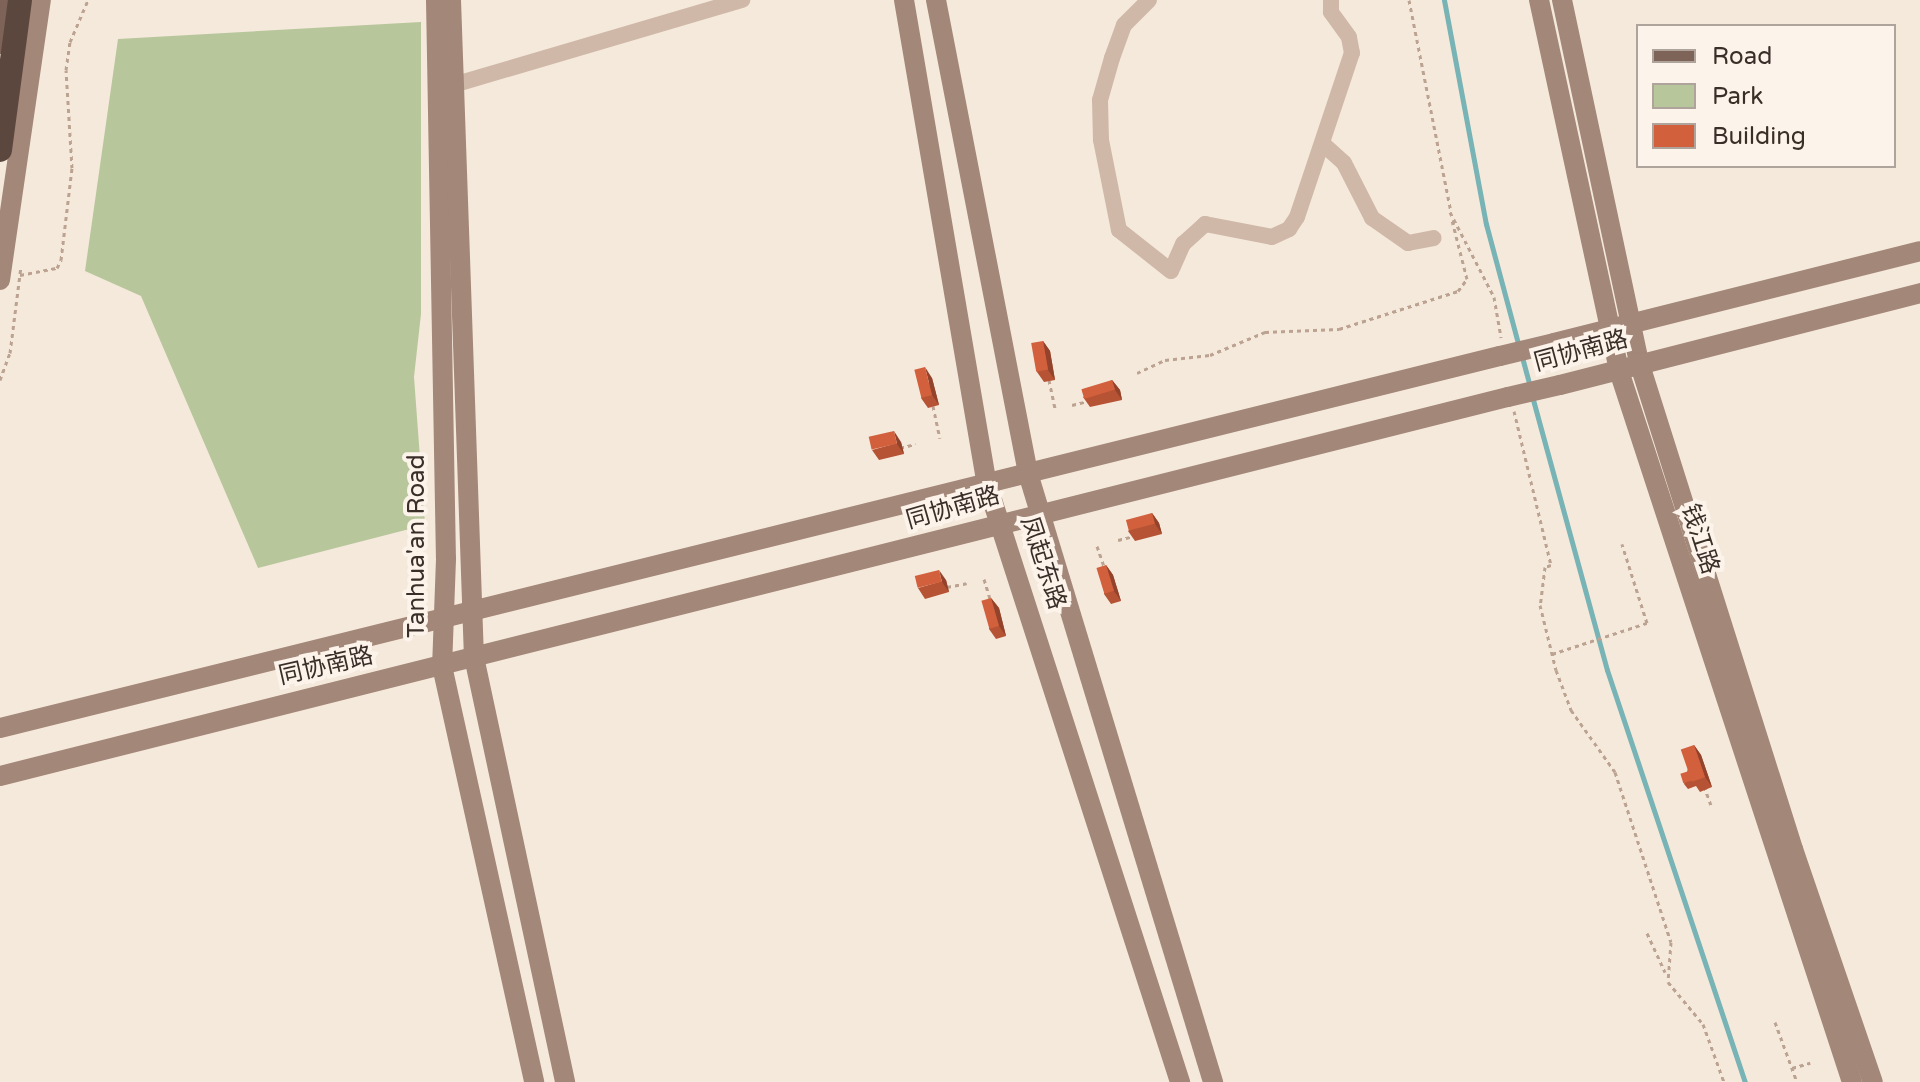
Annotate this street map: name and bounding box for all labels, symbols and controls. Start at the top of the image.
legend [1636,24,1896,168]
text: Road [1712,42,1772,71]
text: Park [1712,82,1763,111]
text: Building [1712,122,1806,151]
street label: 同协南路 [1531,325,1631,377]
street label: Tanhua'an Road [403,454,431,638]
street label: 同协南路 [903,481,1003,535]
street label: 钱江路 [1675,500,1725,578]
street label: 凤起东路 [1014,513,1072,613]
street label: 同协南路 [276,641,376,691]

